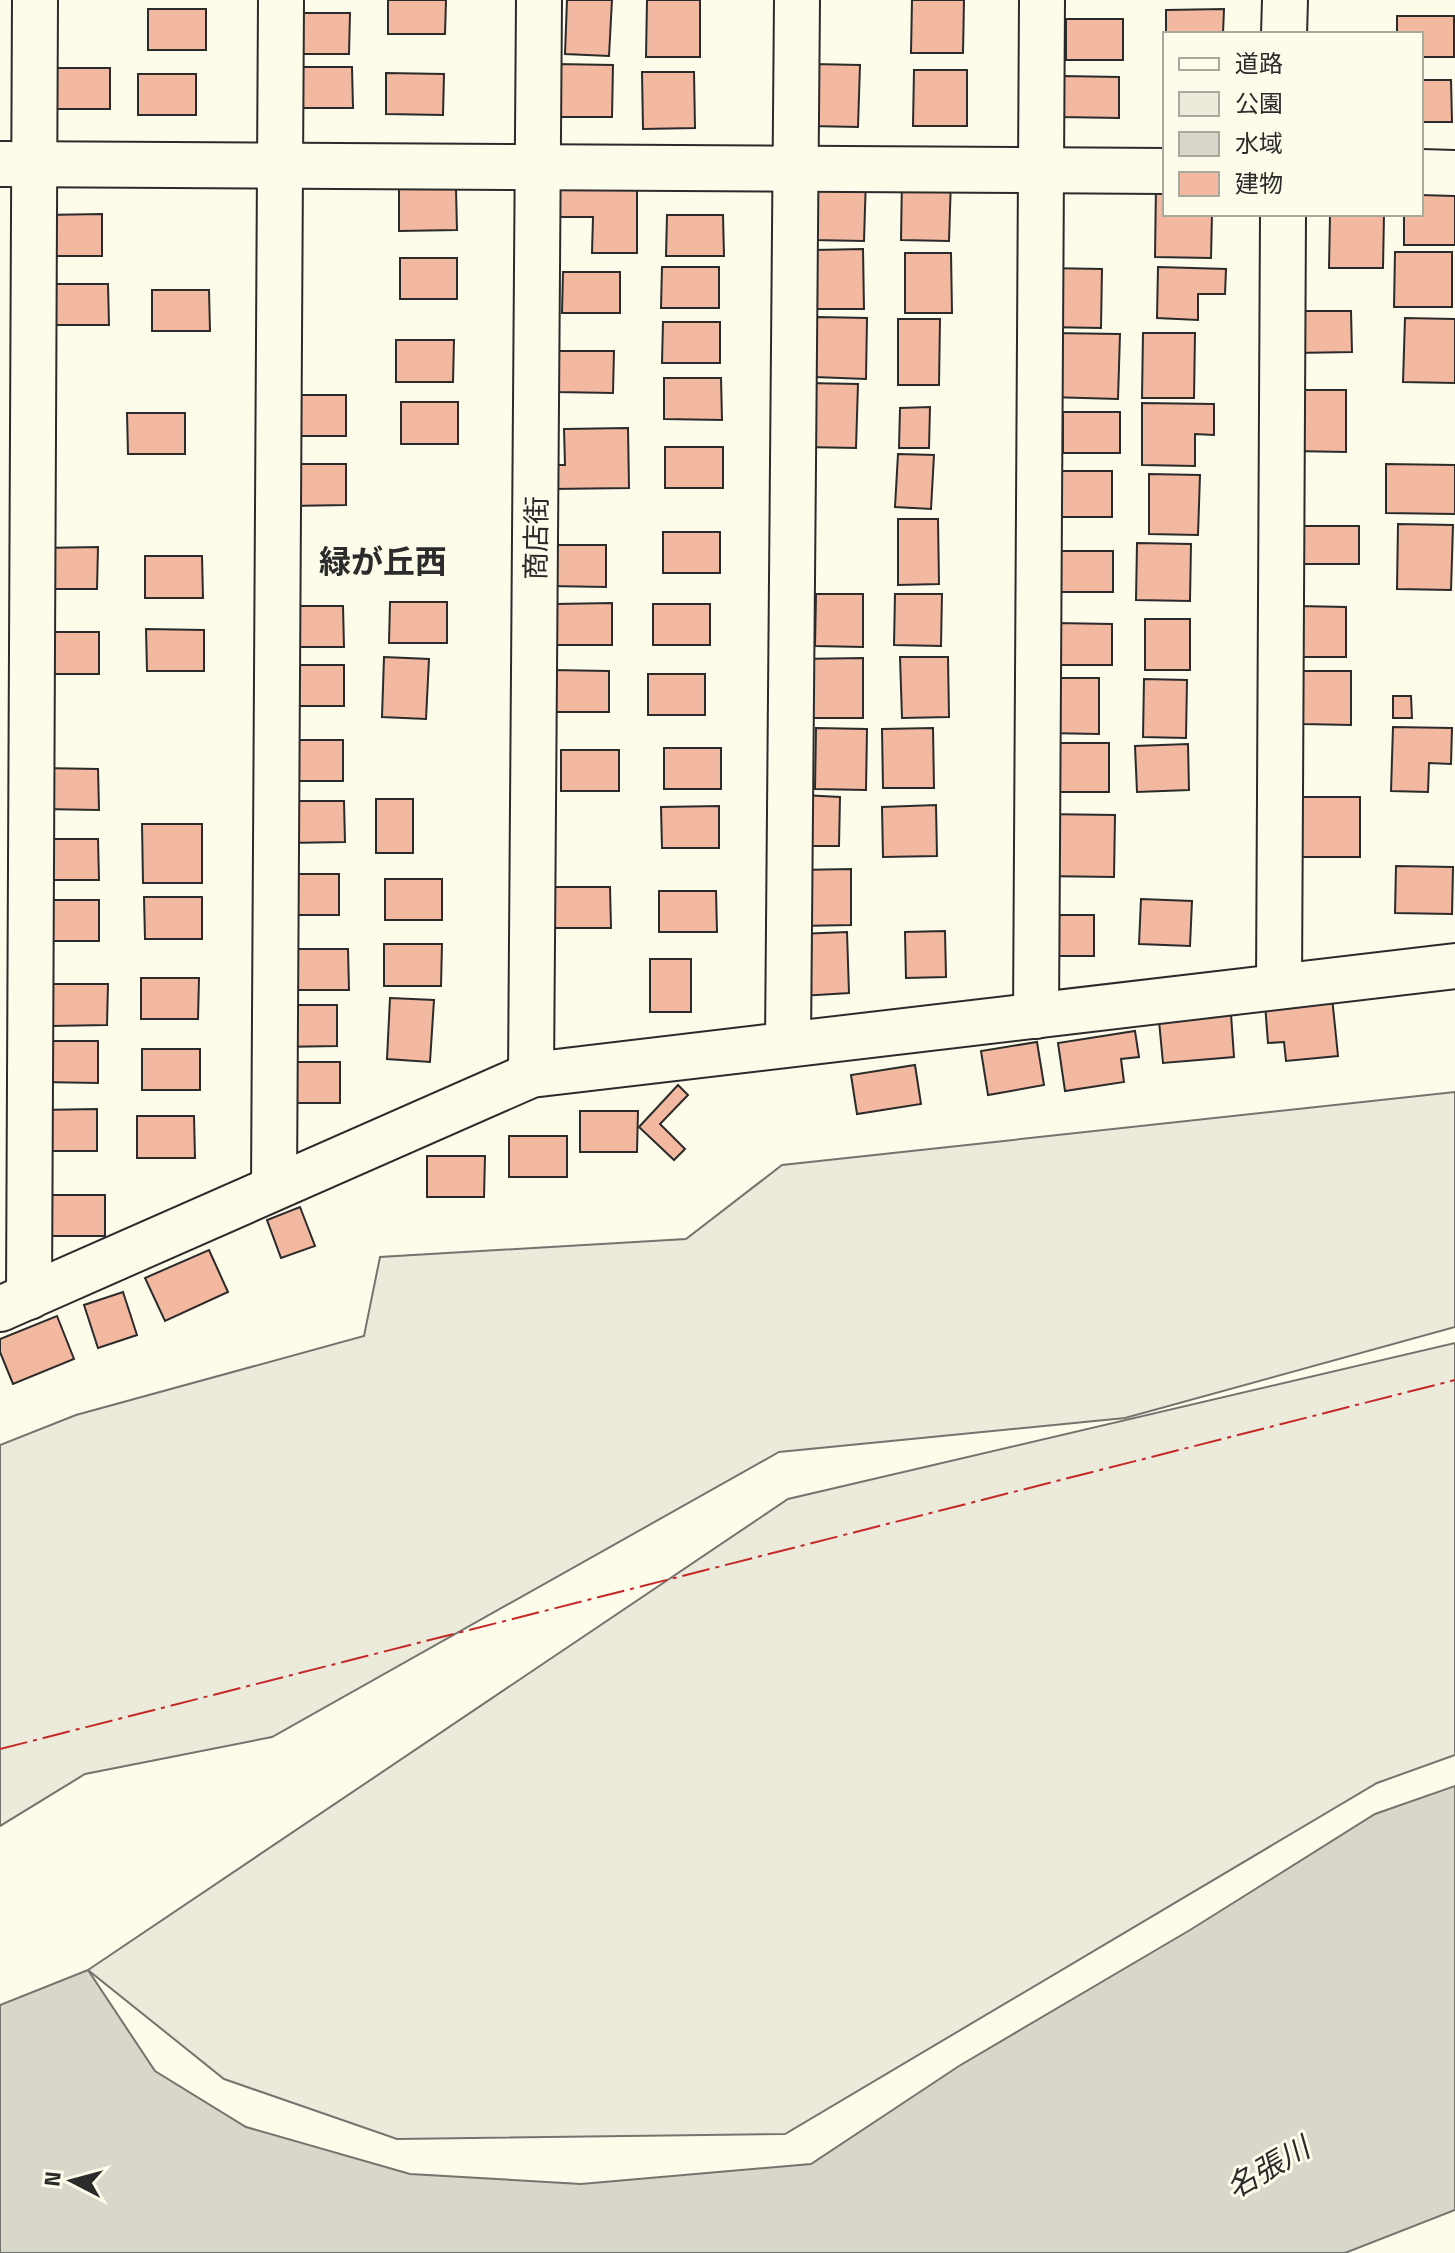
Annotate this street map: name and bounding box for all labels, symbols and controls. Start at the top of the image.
legend [1163,32,1423,216]
text: 道路 [1235,45,1283,81]
text: 公園 [1235,85,1283,121]
text: 水域 [1235,125,1283,161]
text: 建物 [1235,165,1283,201]
street label: 商店街 [513,496,558,580]
district label: 緑が丘西 [319,537,447,585]
water label: 名張川 [1217,2123,1321,2210]
north arrow [32,2141,112,2221]
text: N [34,2170,70,2188]

